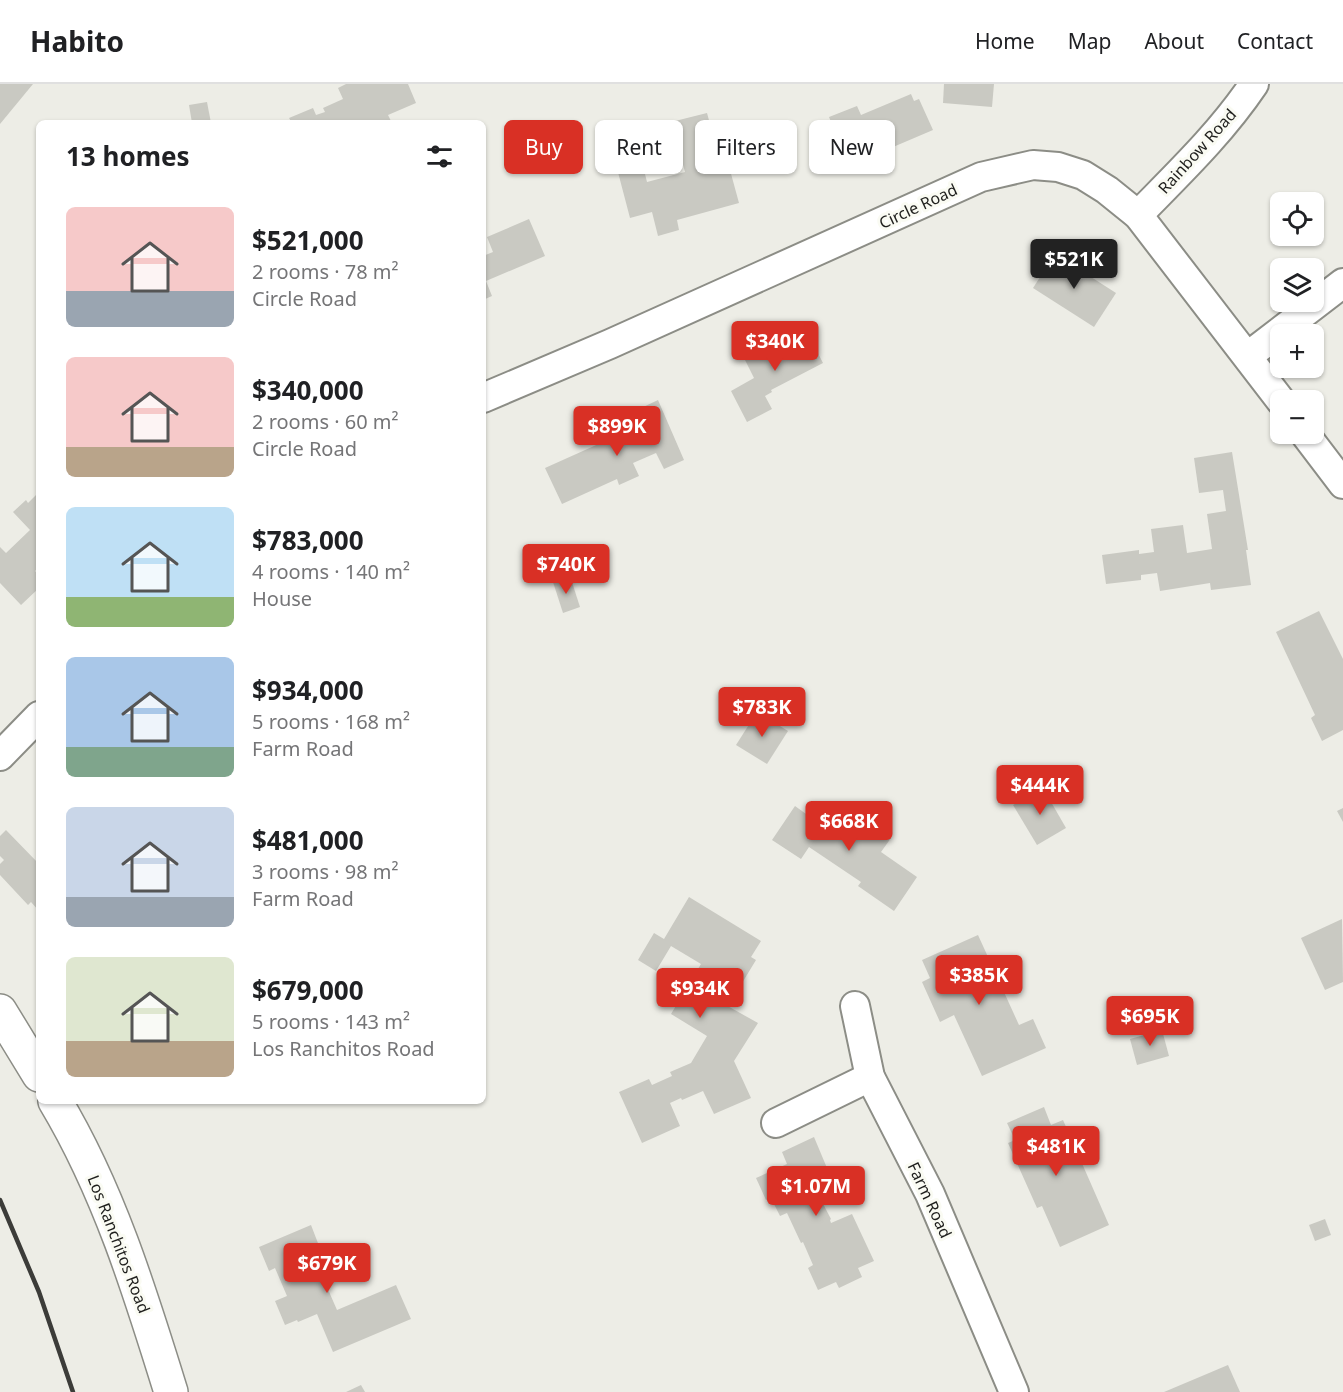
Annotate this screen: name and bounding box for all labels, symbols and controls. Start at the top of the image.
text: Habito [30,22,124,60]
text: Home [975,27,1035,55]
text: Map [1068,27,1111,55]
text: About [1144,27,1204,55]
text: Contact [1237,27,1313,55]
street label: Rainbow Road [1153,104,1241,198]
chip: Buy [504,120,583,174]
chip: Rent [595,120,683,174]
chip: Filters [695,120,797,174]
chip: New [809,120,895,174]
text: 13 homes [66,138,190,174]
icon: filters [423,140,456,173]
street label: Circle Road [875,178,961,234]
map controls [1270,192,1324,444]
button: locate [1270,192,1324,246]
text: $521,000 [252,222,364,258]
icon: home [114,231,186,303]
pin: $521K [1032,239,1116,290]
text: $521K [1044,245,1104,272]
text: 2 rooms · 78 m² [252,258,399,285]
button: layers [1270,258,1324,312]
text: Circle Road [252,285,357,312]
pin: $340K [733,321,817,372]
button: + [1270,324,1324,378]
text: $340K [745,327,805,354]
text: $340,000 [252,372,364,408]
icon: home [114,381,186,453]
button: − [1270,390,1324,444]
pin: $899K [575,406,659,457]
text: 2 rooms · 60 m² [252,408,399,435]
text: $899K [587,412,647,439]
text: Circle Road [252,435,357,462]
text: $783,000 [252,522,364,558]
icon: home [114,531,186,603]
pin: $740K [524,544,608,595]
text: $740K [536,550,596,577]
text: 4 rooms · 140 m² [252,558,410,585]
text: House [252,585,312,612]
text: $934,000 [252,672,364,708]
icon: home [114,681,186,753]
pin: $783K [720,687,804,738]
text: $783K [732,693,792,720]
text: 5 rooms · 168 m² [252,708,410,735]
text: Farm Road [252,735,354,762]
pin: $444K [998,765,1082,816]
text: $444K [1010,771,1070,798]
pin: $668K [807,801,891,852]
text: $668K [819,807,879,834]
text: $481,000 [252,822,364,858]
icon: home [114,831,186,903]
text: 3 rooms · 98 m² [252,858,399,885]
text: Farm Road [252,885,354,912]
pin: $385K [937,955,1021,1006]
text: $385K [949,961,1009,988]
pin: $934K [658,968,742,1019]
text: $679,000 [252,972,364,1008]
text: $934K [670,974,730,1001]
icon: home [114,981,186,1053]
pin: $695K [1108,996,1192,1047]
text: $695K [1120,1002,1180,1029]
text: 5 rooms · 143 m² [252,1008,410,1035]
text: Los Ranchitos Road [252,1035,435,1062]
pin: $481K [1014,1126,1098,1177]
text: $481K [1026,1132,1086,1159]
street label: Farm Road [903,1158,957,1242]
pin: $1.07M [767,1166,865,1217]
street label: Los Ranchitos Road [83,1172,155,1316]
text: $1.07M [781,1172,851,1199]
pin: $679K [285,1243,369,1294]
text: $679K [297,1249,357,1276]

